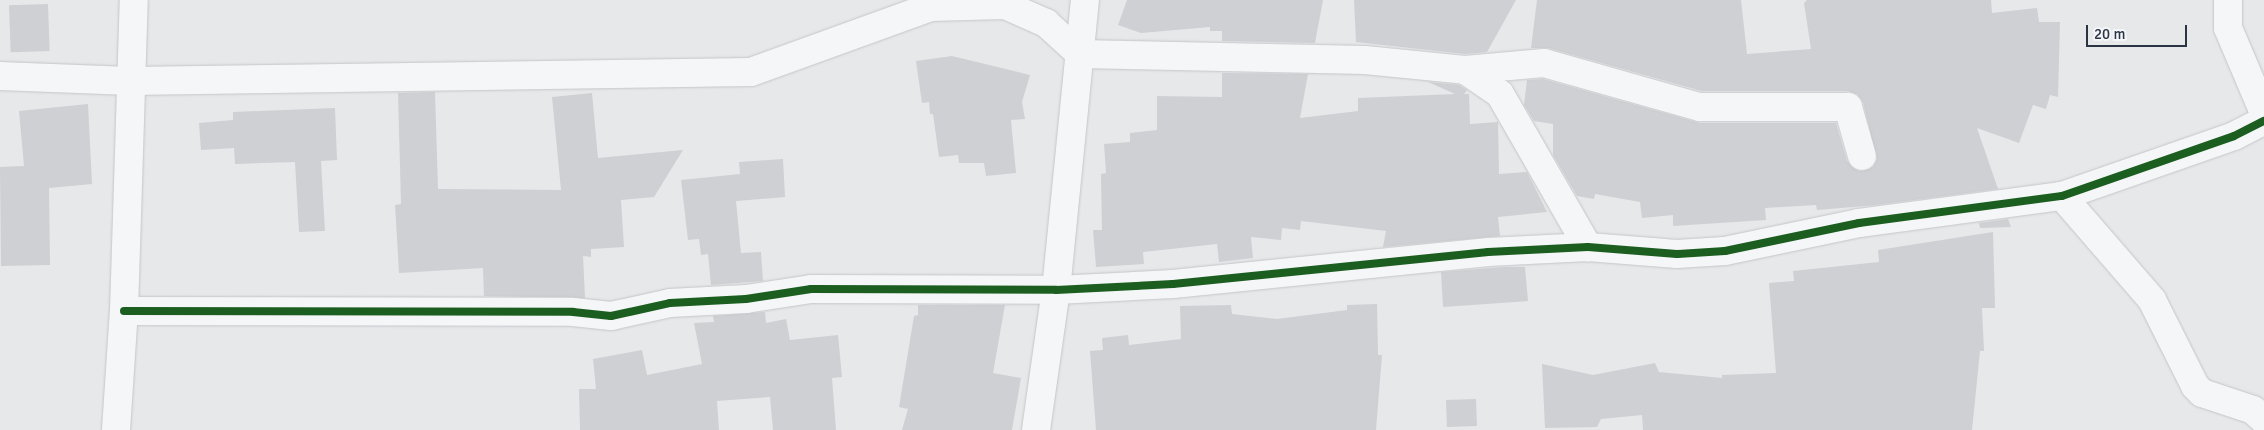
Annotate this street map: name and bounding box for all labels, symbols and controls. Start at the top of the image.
scale bar [2089,15,2190,47]
text: 20 m [2094,25,2125,43]

